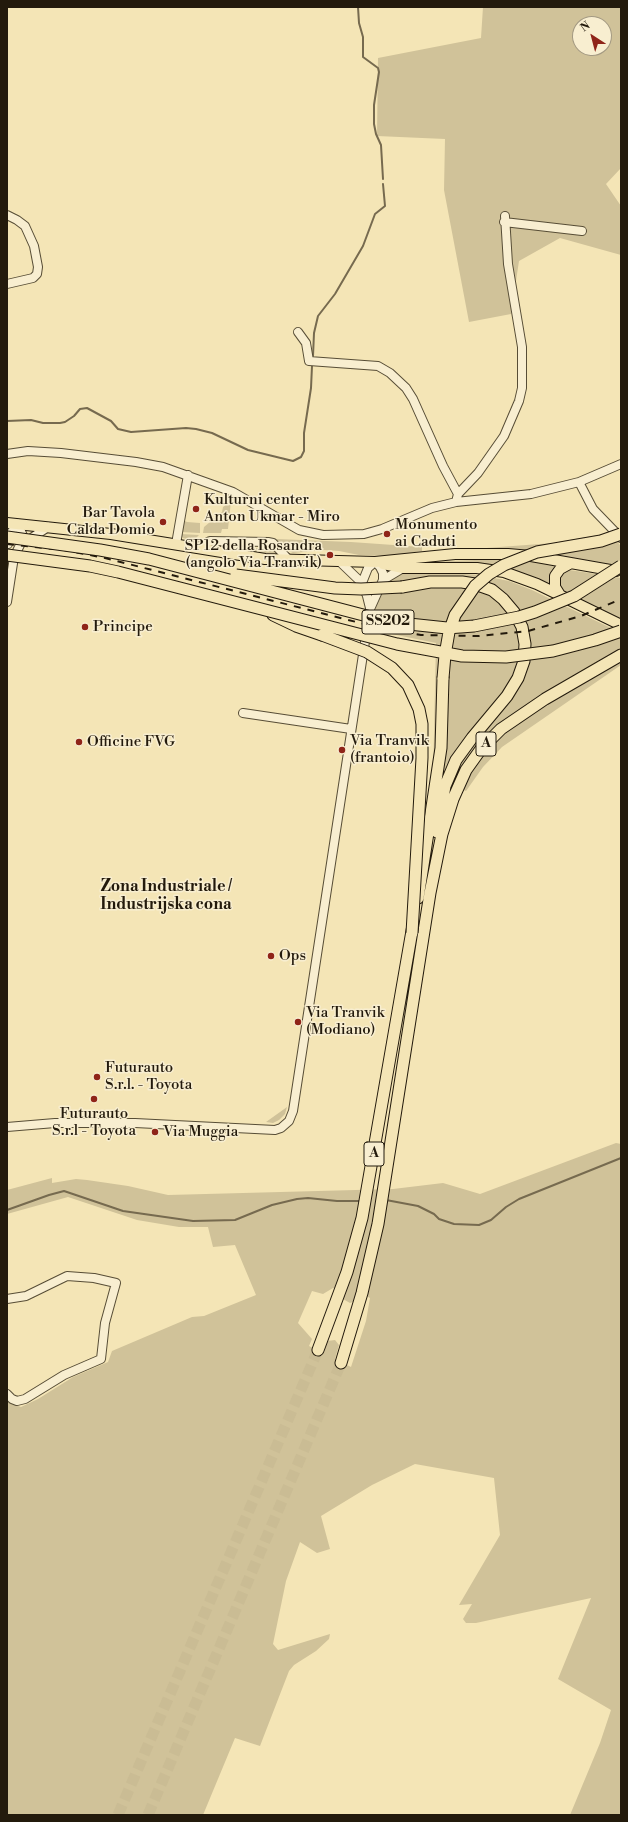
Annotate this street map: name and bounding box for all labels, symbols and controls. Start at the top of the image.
north arrow [572,16,612,56]
text: N [578,19,593,35]
place label: Kulturni center Anton Ukmar - Miro [204,491,340,526]
place label: Bar Tavola Calda Domio [67,504,155,539]
marker: Kulturni center Anton Ukmar - Miro [191,504,201,514]
place label: Monumento ai Caduti [395,516,477,551]
marker: Bar Tavola Calda Domio [158,517,168,527]
marker: Monumento ai Caduti [382,529,392,539]
place label: SP12 della Rosandra (angolo Via Tranvik) [185,537,322,572]
marker: SP12 della Rosandra (angolo Via Tranvik) [325,550,335,560]
road number: SS202 [362,610,414,634]
place label: Principe [93,618,153,636]
marker: Principe [80,622,90,632]
place label: Via Tranvik (frantoio) [350,732,428,767]
road number: A [476,732,496,756]
place label: Officine FVG [87,733,175,751]
marker: Officine FVG [74,737,84,747]
marker: Via Tranvik (frantoio) [337,745,347,755]
district label: Zona Industriale / Industrijska cona [100,877,232,915]
place label: Ops [279,947,306,965]
marker: Ops [266,951,276,961]
place label: Via Tranvik (Modiano) [306,1004,384,1039]
marker: Via Tranvik (Modiano) [293,1017,303,1027]
place label: Futurauto S.r.l. - Toyota [105,1059,192,1094]
marker: Futurauto S.r.l. - Toyota [92,1072,102,1082]
marker: Futurauto S.r.l - Toyota [89,1094,99,1104]
place label: Futurauto S.r.l - Toyota [52,1105,136,1140]
place label: Via Muggia [163,1123,238,1141]
marker: Via Muggia [150,1127,160,1137]
road number: A [364,1142,384,1166]

